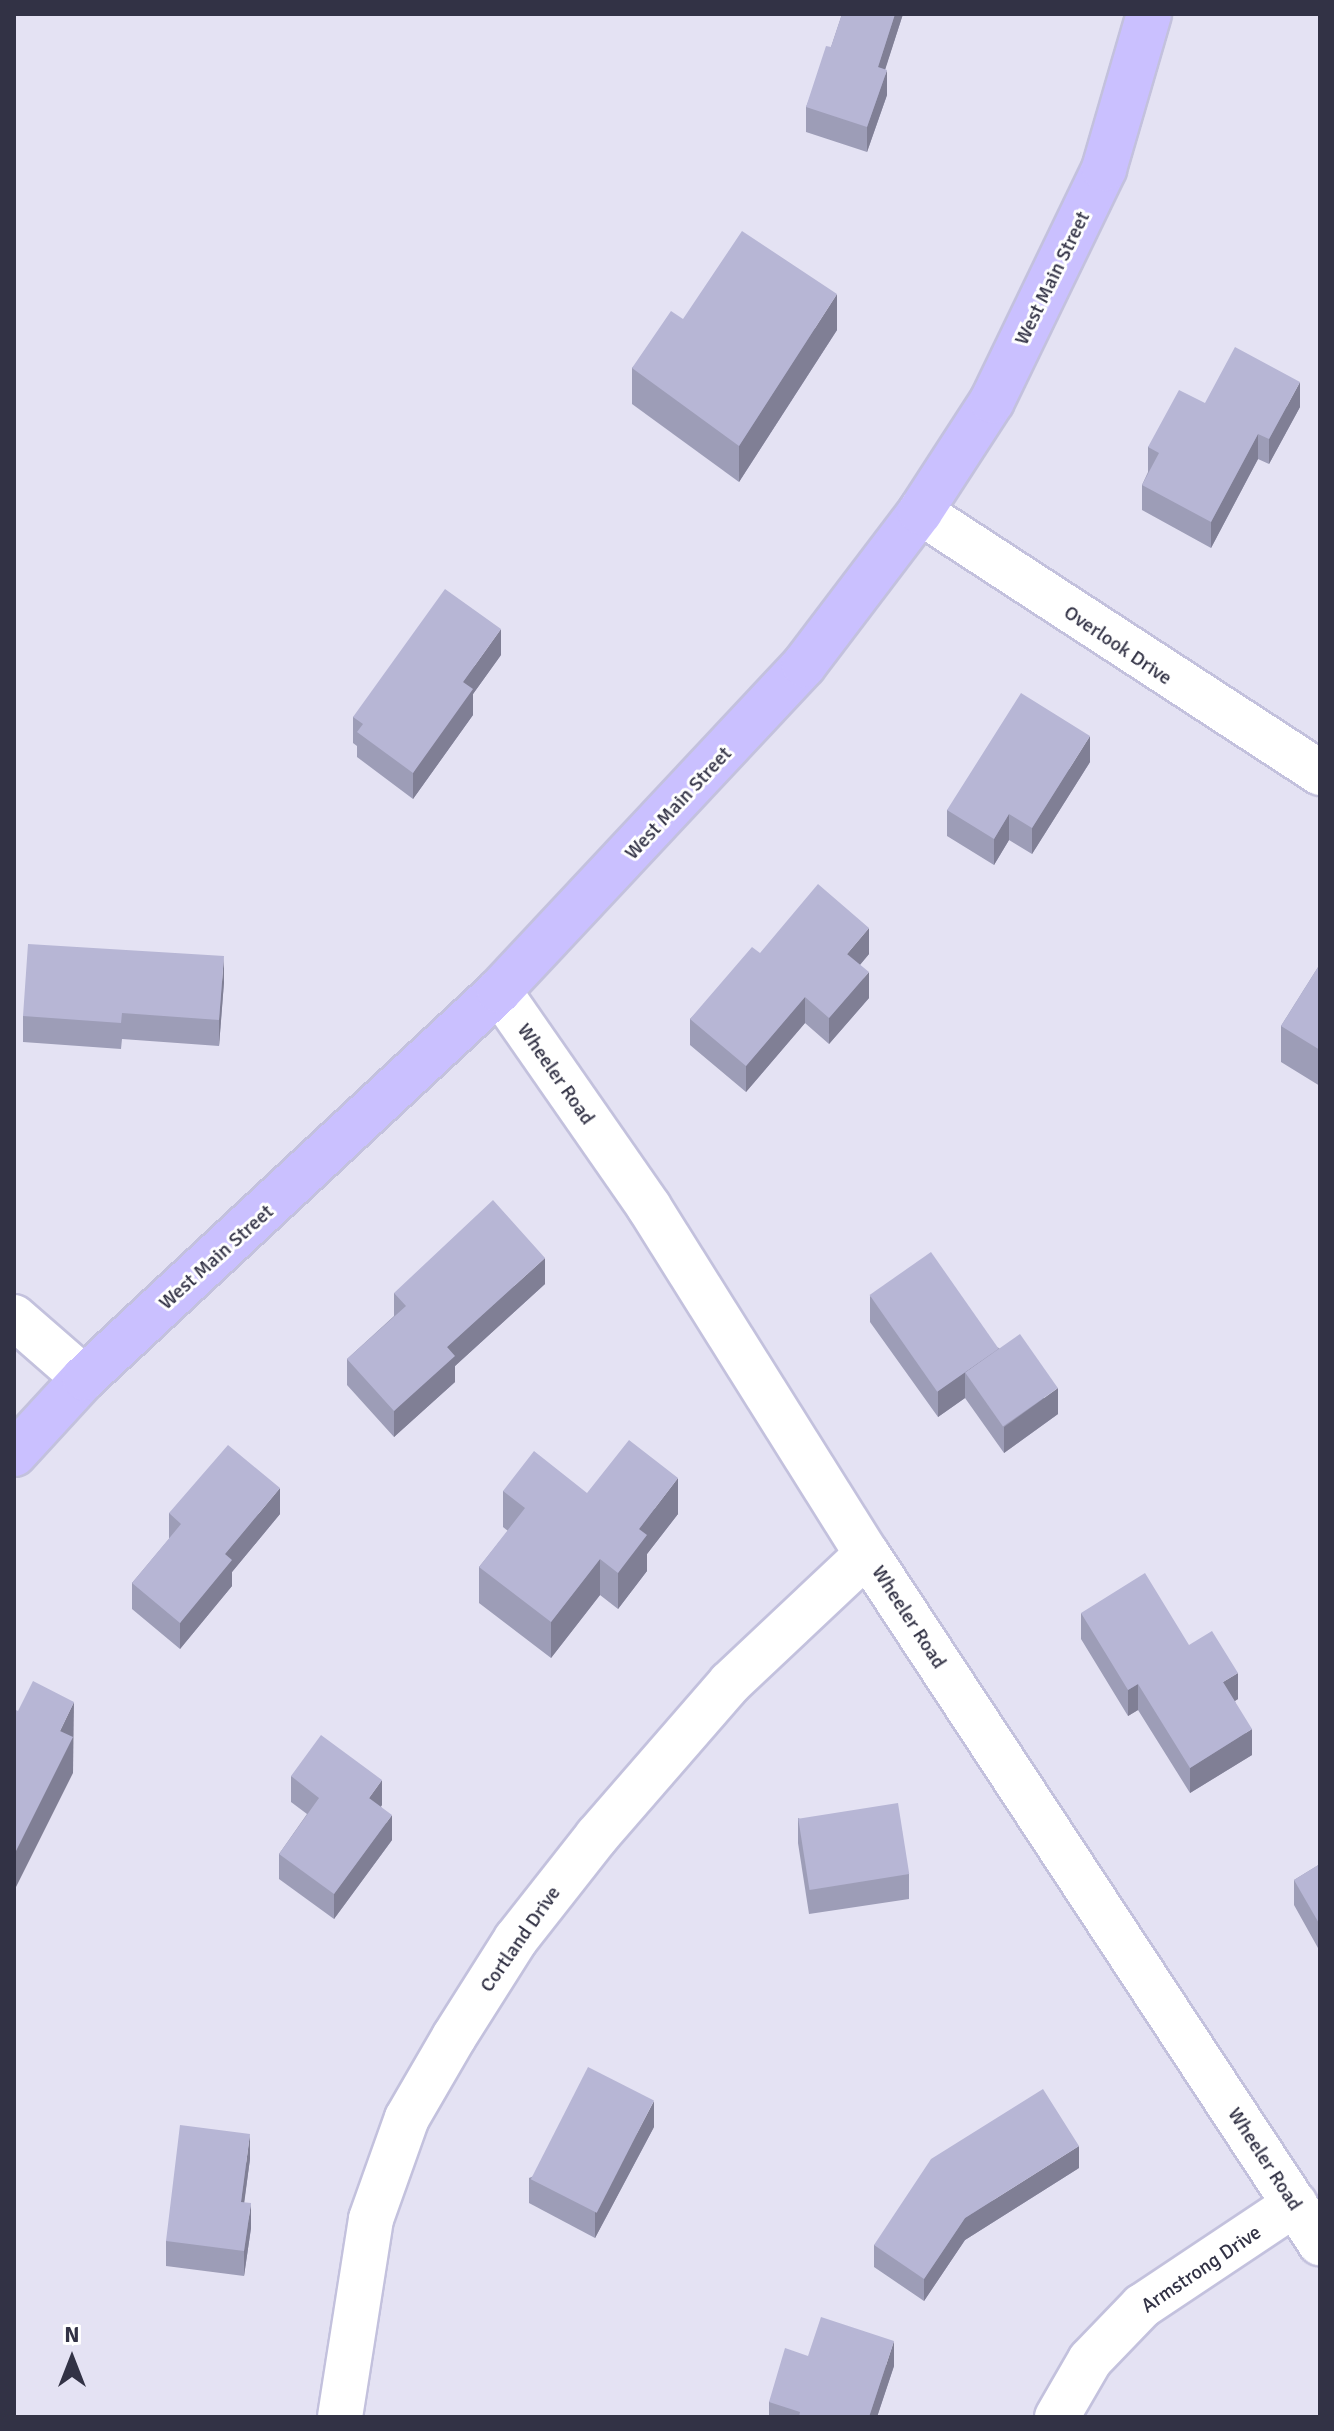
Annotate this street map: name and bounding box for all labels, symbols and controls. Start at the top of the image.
street label: West Main Street [1009,207,1095,349]
street label: Overlook Drive [1059,600,1177,690]
street label: West Main Street [620,742,736,864]
street label: Wheeler Road [512,1019,600,1129]
street label: West Main Street [154,1199,278,1315]
street label: Wheeler Road [867,1561,951,1673]
street label: Cortland Drive [475,1881,565,1997]
street label: Wheeler Road [1223,2103,1307,2215]
street label: Armstrong Drive [1137,2220,1265,2318]
north arrow [32,2319,112,2399]
text: N [64,2321,80,2348]

